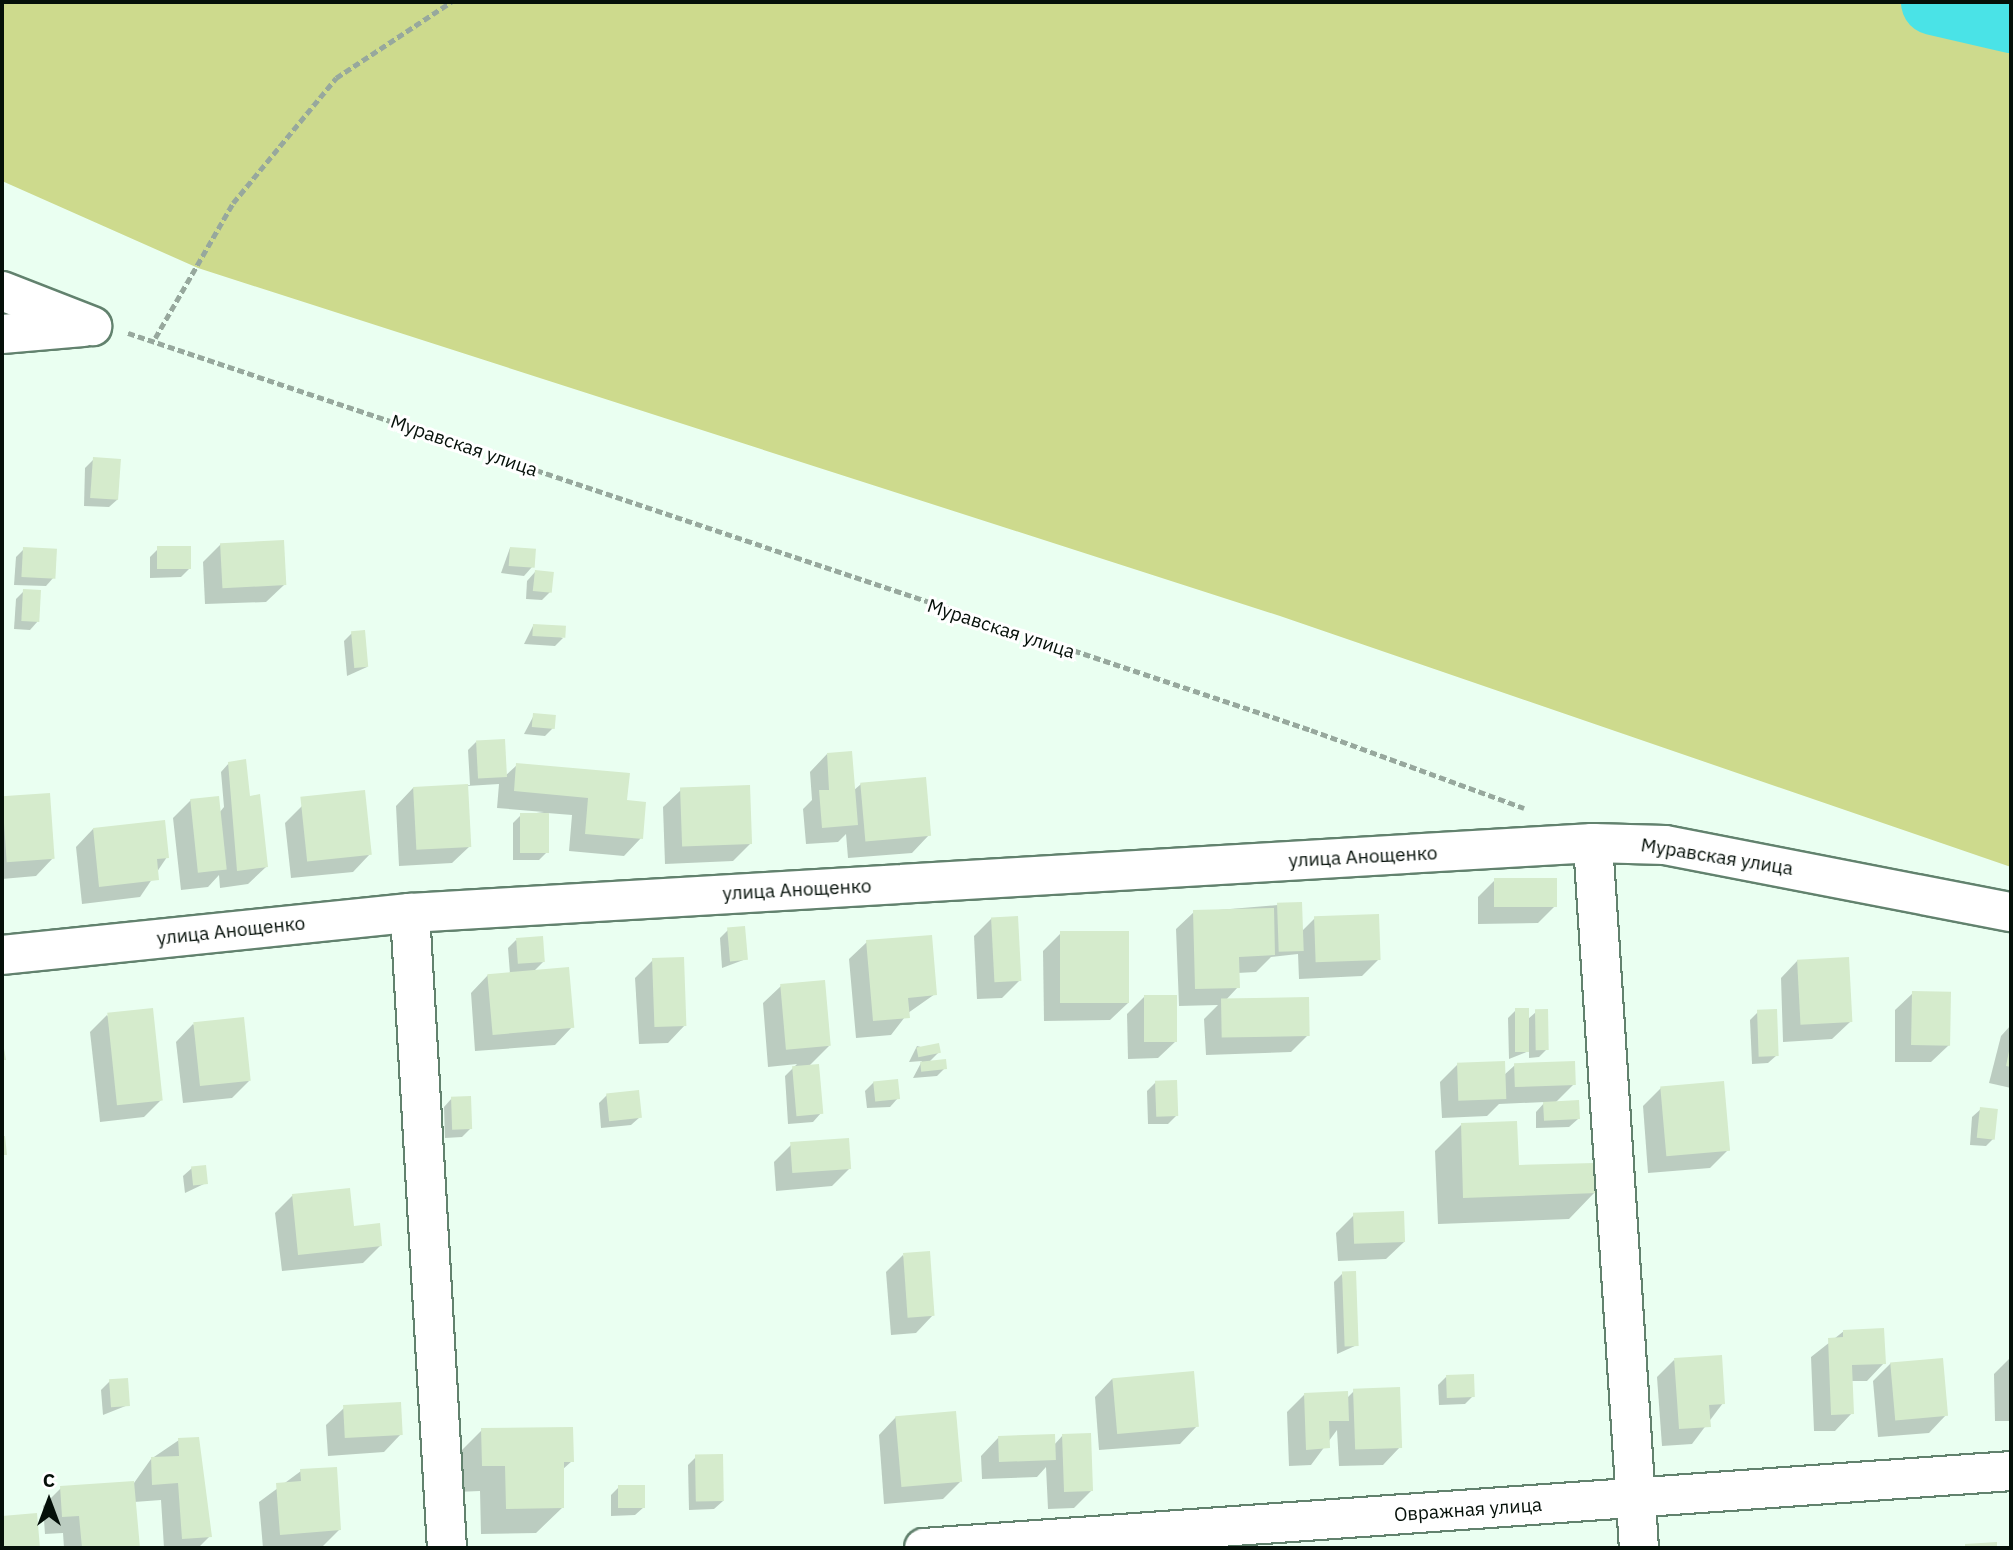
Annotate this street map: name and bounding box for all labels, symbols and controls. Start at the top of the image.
street label: Муравская улица [388,410,540,482]
street label: Муравская улица [924,594,1078,664]
street label: Муравская улица [1639,834,1795,880]
street label: улица Анощенко [1288,842,1438,872]
street label: улица Анощенко [722,875,872,905]
street label: улица Анощенко [156,912,306,950]
north arrow [14,1466,84,1536]
text: С [43,1468,55,1492]
street label: Овражная улица [1393,1493,1543,1527]

